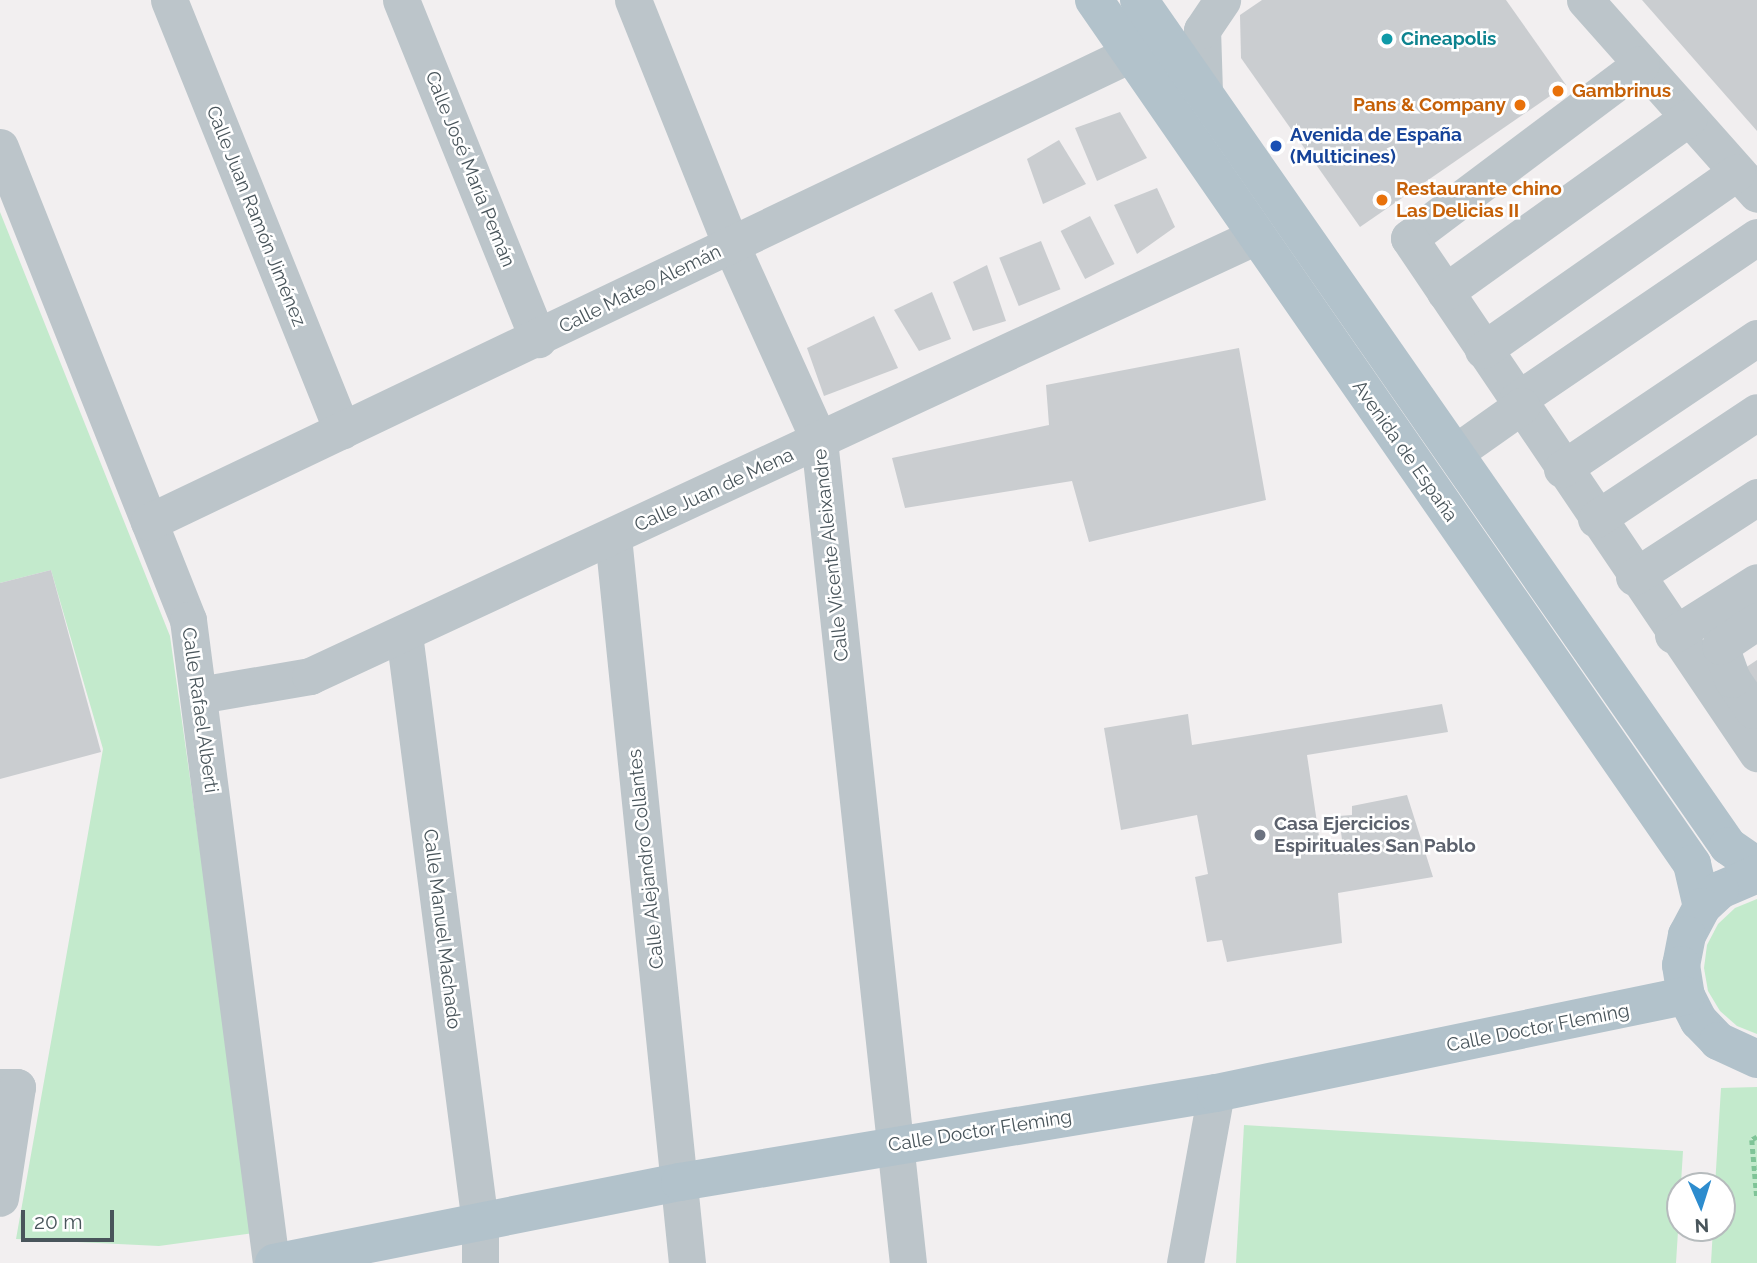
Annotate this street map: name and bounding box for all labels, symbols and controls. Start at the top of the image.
place label: Cineapolis [1401,28,1496,50]
marker: Cineapolis [1379,31,1395,47]
street label: Calle José María Pemán [420,67,520,271]
place label: Gambrinus [1572,80,1671,102]
marker: Gambrinus [1550,83,1566,99]
place label: Pans & Company [1353,94,1506,116]
marker: Pans & Company [1512,97,1528,113]
street label: Calle Juan Ramón Jiménez [201,102,311,330]
place label: Avenida de España (Multicines) [1290,124,1462,168]
marker: Avenida de España (Multicines) [1268,138,1284,154]
place label: Restaurante chino Las Delicias II [1396,178,1562,222]
marker: Restaurante chino Las Delicias II [1374,192,1390,208]
street label: Calle Mateo Alemán [555,240,725,338]
street label: Avenida de España [1348,376,1462,526]
street label: Calle Juan de Mena [631,443,797,537]
street label: Calle Vicente Aleixandre [808,447,854,663]
street label: Calle Rafael Alberti [177,625,223,795]
street label: Calle Alejandro Collantes [623,748,669,970]
place label: Casa Ejercicios Espirituales San Pablo [1274,813,1476,857]
street label: Calle Manuel Machado [418,827,466,1031]
marker: Casa Ejercicios Espirituales San Pablo [1252,827,1268,843]
street label: Calle Doctor Fleming [1445,999,1631,1057]
street label: Calle Doctor Fleming [886,1105,1074,1157]
north arrow [1666,1172,1736,1242]
scale bar [24,1196,117,1240]
text: 20 m [34,1209,82,1234]
text: N [1694,1215,1710,1237]

